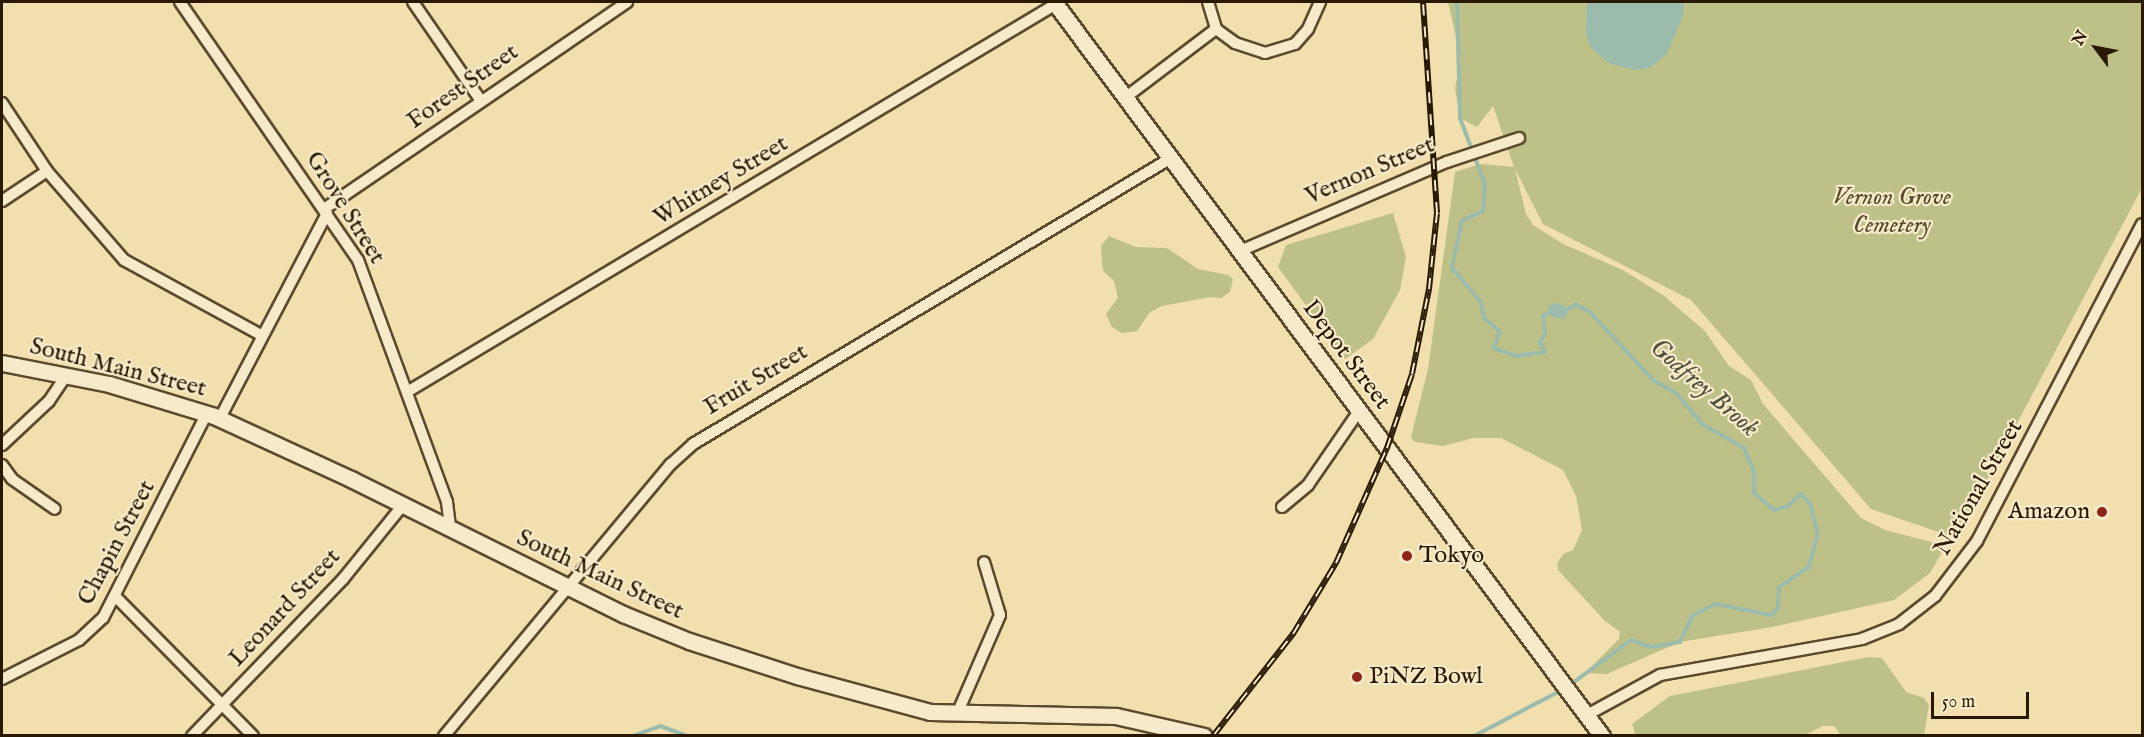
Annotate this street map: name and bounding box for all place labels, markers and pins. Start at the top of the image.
place label: Amazon [2008,498,2090,526]
marker: Amazon [2095,505,2109,519]
place label: Tokyo [1419,542,1484,570]
marker: Tokyo [1400,549,1414,563]
place label: PiNZ Bowl [1369,663,1483,691]
marker: PiNZ Bowl [1350,670,1364,684]

